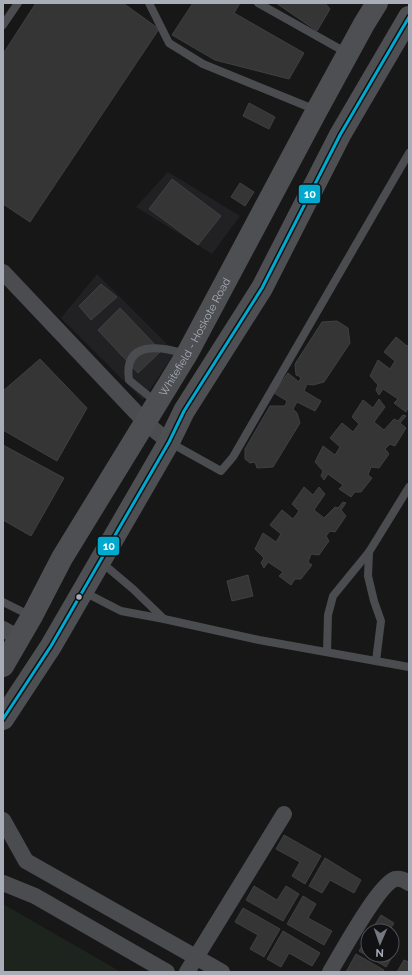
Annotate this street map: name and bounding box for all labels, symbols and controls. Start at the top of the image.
line badge: 10 [298,184,321,204]
text: 10 [304,188,316,201]
street label: Whitefield - Hoskote Road [157,276,233,399]
line badge: 10 [97,536,120,556]
text: 10 [103,540,115,553]
unlabelled marker [74,592,84,602]
north arrow [360,923,400,963]
text: N [375,946,384,959]

